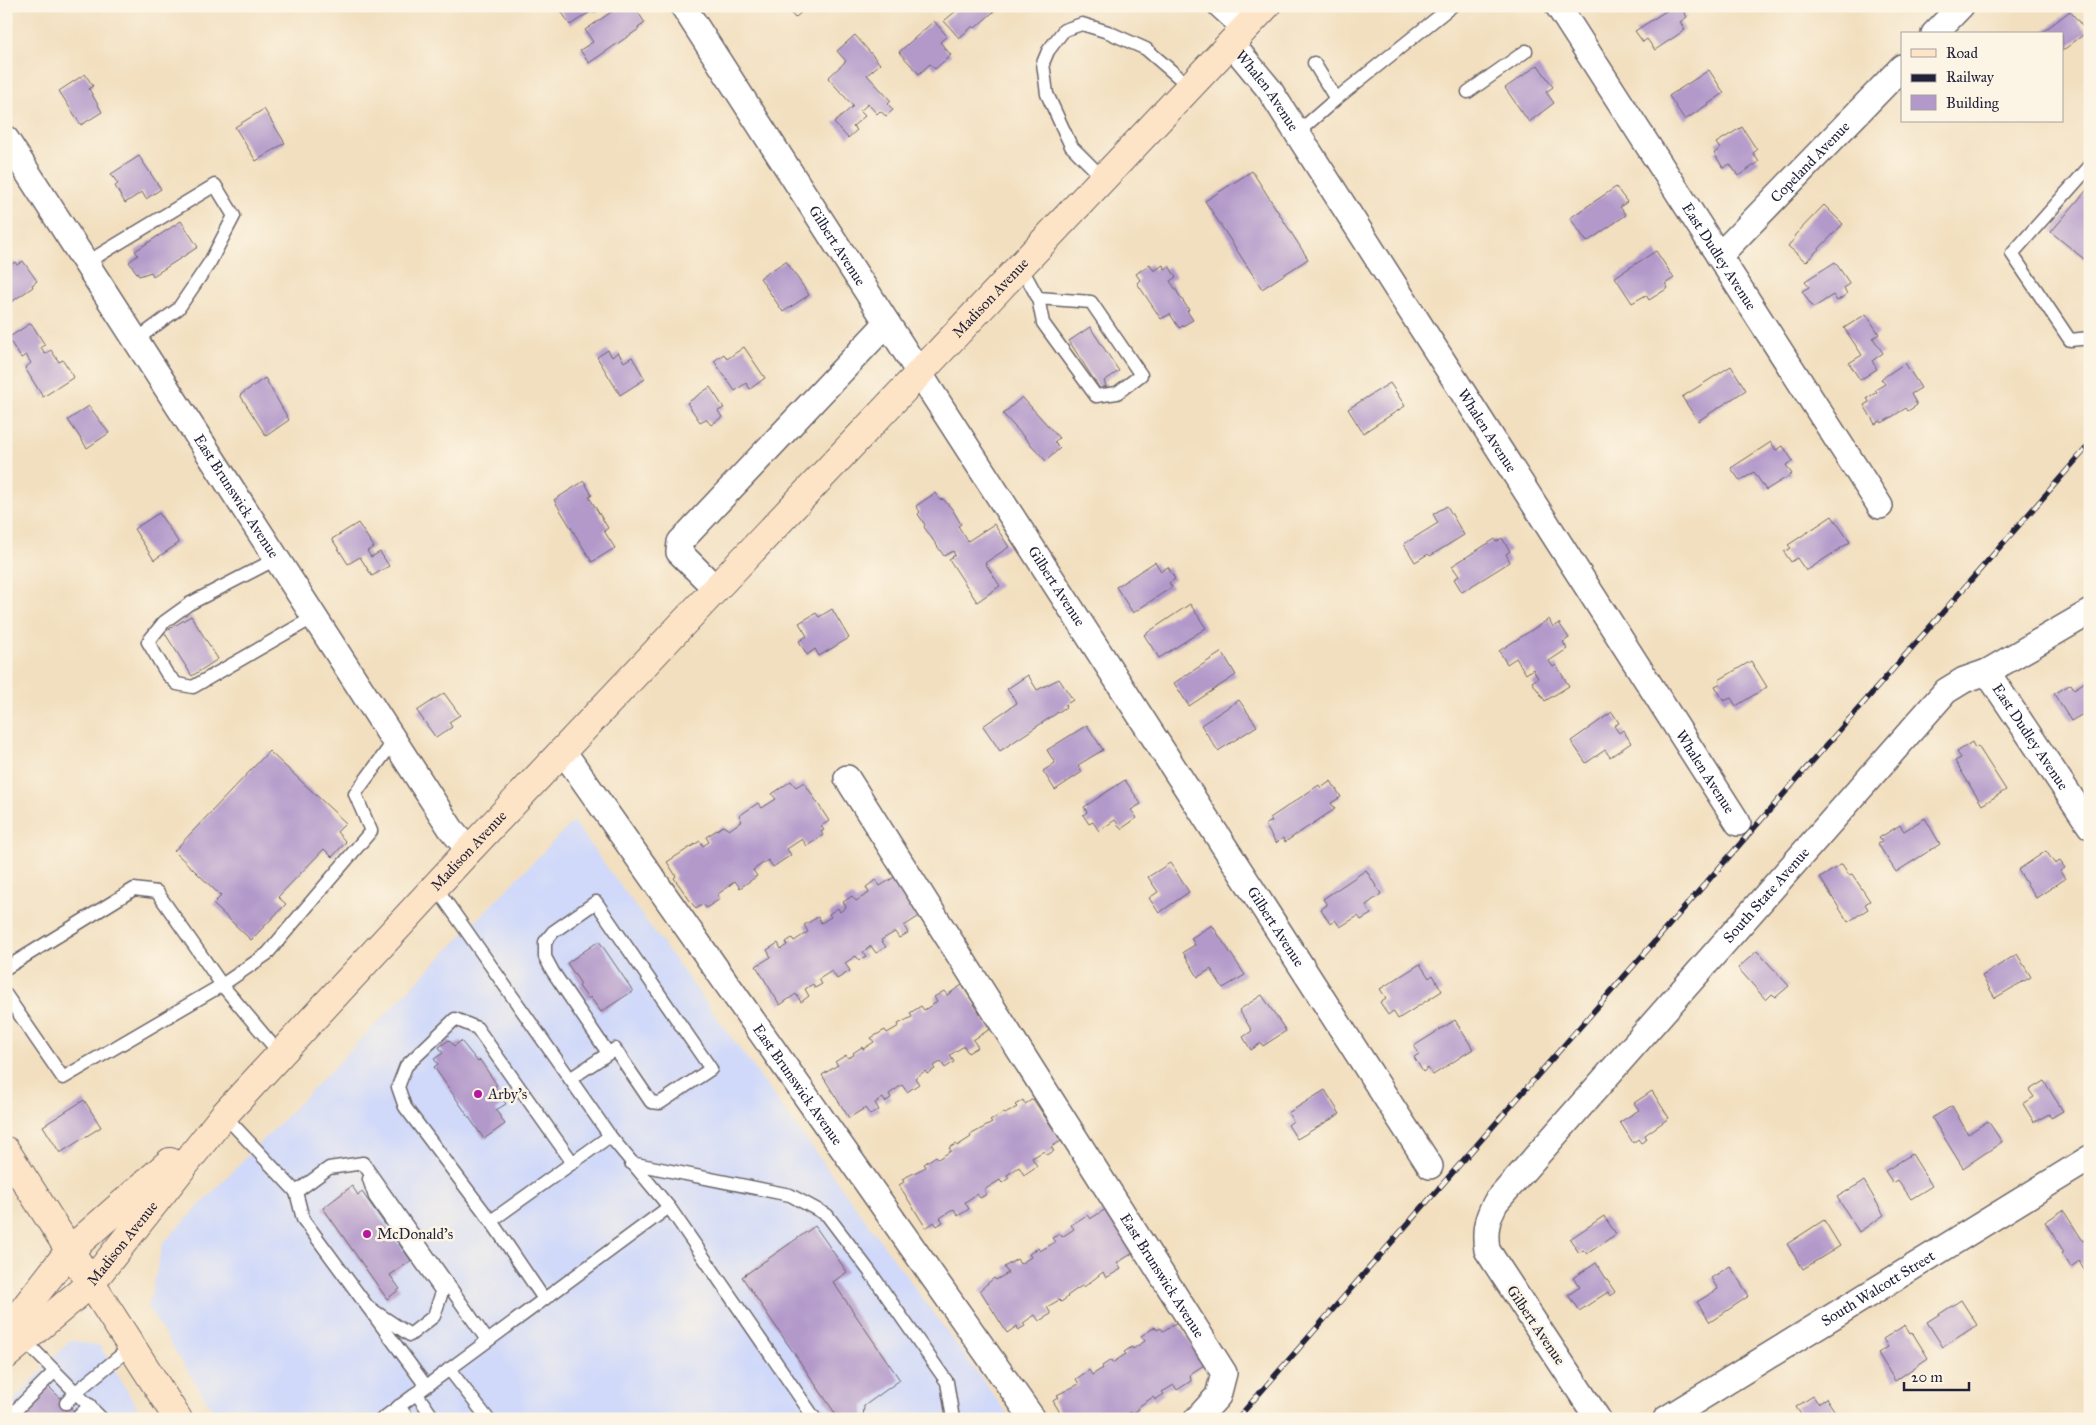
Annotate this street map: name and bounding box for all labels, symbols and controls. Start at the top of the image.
legend [1901,32,2064,122]
text: Road [1946,44,1978,62]
street label: Whalen Avenue [1232,47,1303,134]
text: Railway [1946,68,1995,86]
text: Building [1946,94,2000,112]
street label: Copeland Avenue [1767,118,1853,206]
street label: East Dudley Avenue [1678,200,1760,314]
street label: Gilbert Avenue [805,202,870,289]
street label: Madison Avenue [948,254,1032,341]
street label: Whalen Avenue [1454,385,1521,476]
street label: East Brunswick Avenue [190,431,283,561]
street label: Gilbert Avenue [1024,543,1089,630]
street label: East Dudley Avenue [1988,680,2072,793]
street label: Whalen Avenue [1672,727,1739,817]
street label: Madison Avenue [427,807,511,894]
street label: South State Avenue [1719,844,1813,947]
street label: Gilbert Avenue [1243,883,1308,970]
street label: East Brunswick Avenue [749,1021,847,1149]
place label: Arby's [487,1085,527,1103]
marker: Arby's [472,1088,484,1100]
street label: Madison Avenue [83,1197,161,1289]
street label: East Brunswick Avenue [1116,1210,1208,1341]
place label: McDonald's [377,1225,453,1243]
marker: McDonald's [361,1228,373,1240]
street label: South Walcott Street [1818,1246,1939,1330]
street label: Gilbert Avenue [1503,1282,1569,1368]
scale bar [1904,1360,1968,1392]
text: 20 m [1911,1368,1943,1386]

